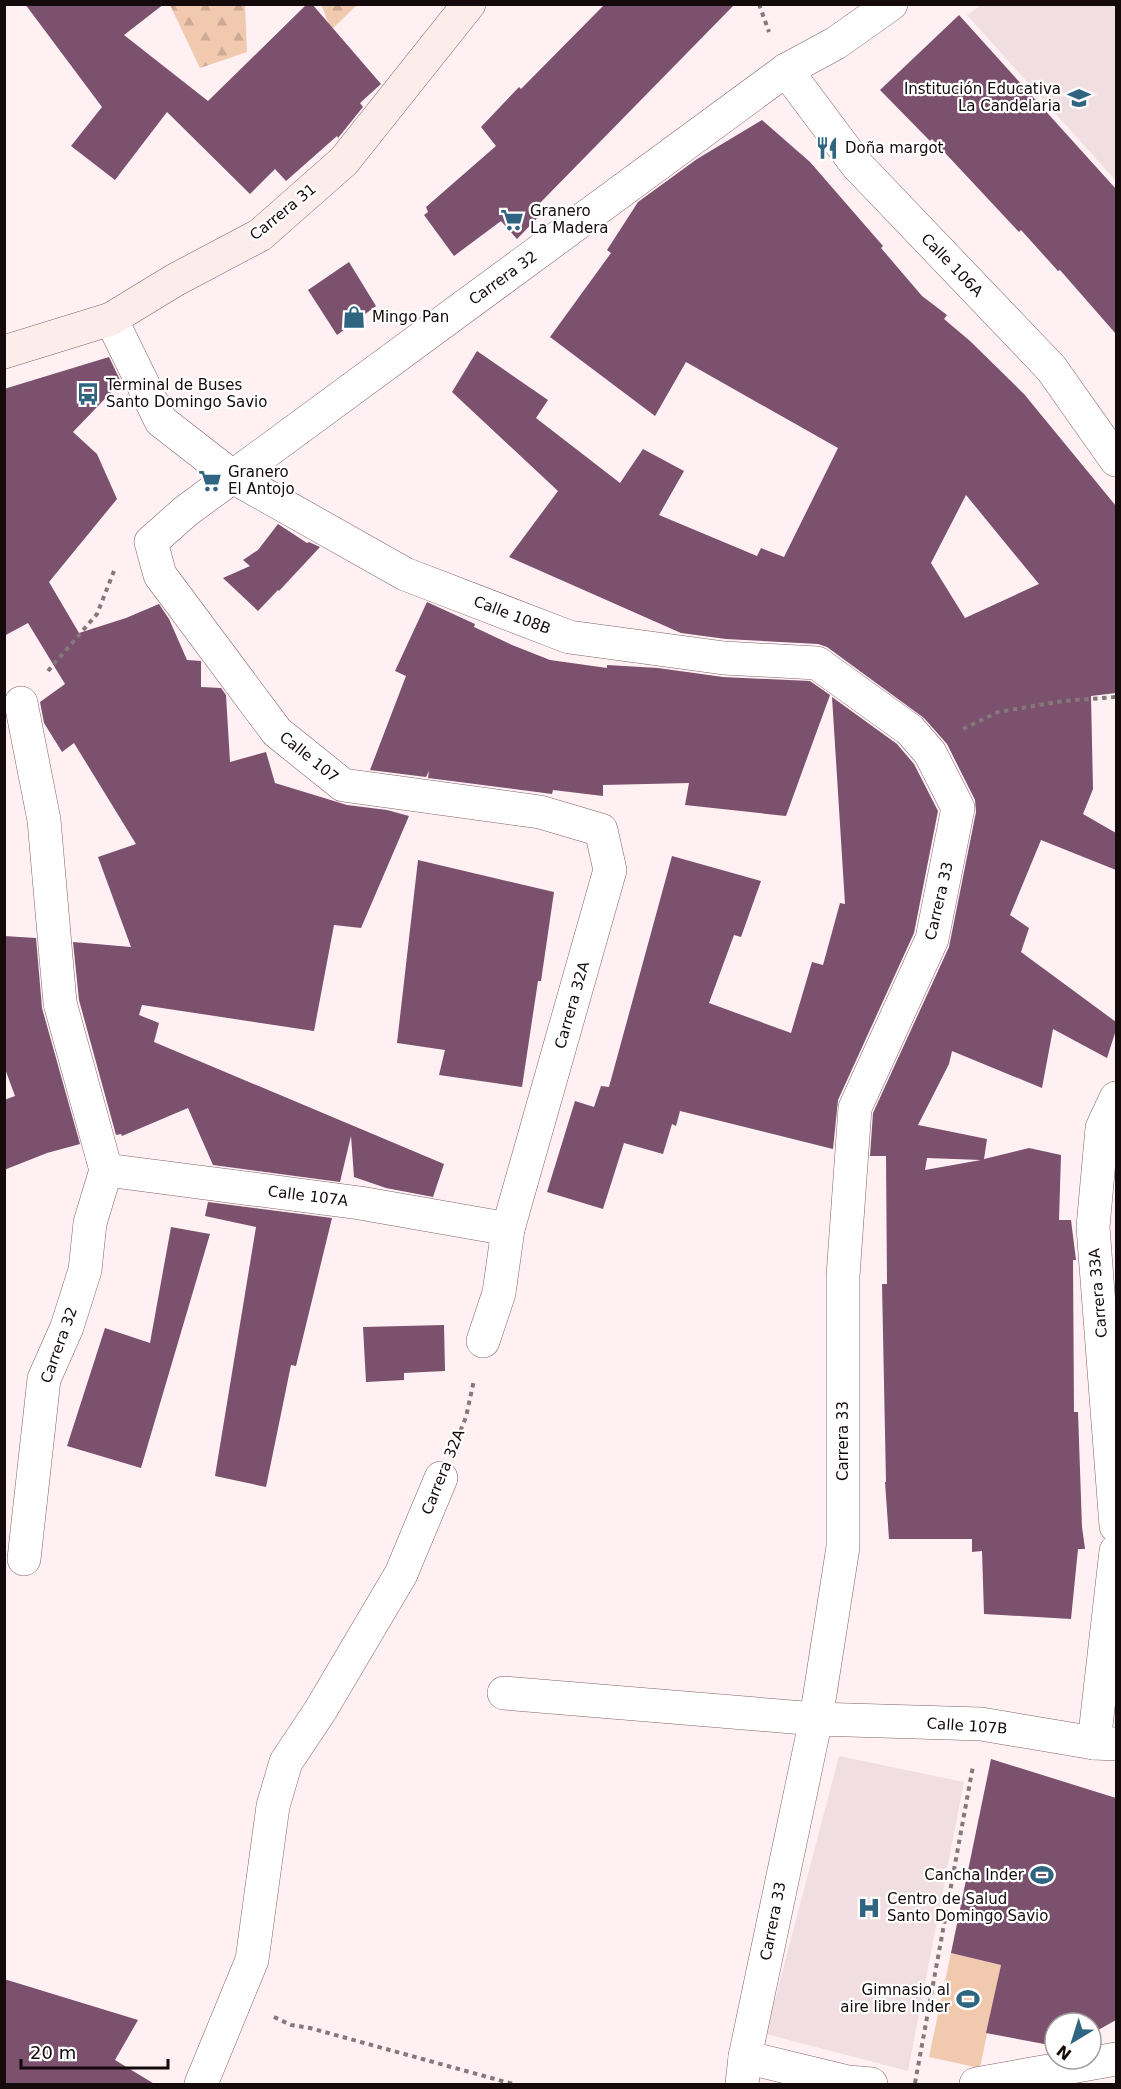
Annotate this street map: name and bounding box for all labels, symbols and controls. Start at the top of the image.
place label: Institución Educativa La Candelaria [904,80,1061,115]
school or university icon: Institución Educativa La Candelaria [1066,85,1092,111]
restaurant icon: Doña margot [814,135,840,161]
place label: Doña margot [845,139,944,157]
street label: Carrera 31 [246,180,320,244]
place label: Granero La Madera [530,202,609,237]
supermarket icon: Granero La Madera [499,207,525,233]
street label: Calle 106A [917,230,987,301]
street label: Carrera 32 [465,247,541,309]
shop icon: Mingo Pan [341,304,367,330]
place label: Mingo Pan [372,308,449,326]
place label: Terminal de Buses Santo Domingo Savio [105,376,267,411]
bus stop icon: Terminal de Buses Santo Domingo Savio [75,381,101,407]
place label: Granero El Antojo [228,463,295,498]
supermarket icon: Granero El Antojo [197,468,223,494]
street label: Calle 108B [471,592,553,638]
street label: Calle 107 [276,728,342,786]
street label: Carrera 33 [921,860,957,942]
street label: Carrera 32A [551,959,593,1051]
street label: Calle 107A [267,1182,350,1210]
street label: Carrera 33A [1085,1247,1111,1339]
street label: Carrera 32 [37,1304,81,1386]
street label: Carrera 33 [834,1401,852,1481]
street label: Carrera 32A [418,1426,468,1517]
street label: Calle 107B [926,1714,1008,1738]
sports icon: Cancha Inder [1029,1862,1055,1888]
place label: Cancha Inder [924,1866,1025,1884]
street label: Carrera 33 [757,1880,789,1962]
place label: Centro de Salud Santo Domingo Savio [887,1890,1048,1925]
hospital icon: Centro de Salud Santo Domingo Savio [856,1895,882,1921]
place label: Gimnasio al aire libre Inder [840,1981,951,2016]
sports icon: Gimnasio al aire libre Inder [955,1986,981,2012]
north arrow [1043,2011,1103,2071]
scale bar [21,2032,168,2070]
text: N [1053,2041,1075,2064]
text: 20 m [30,2042,76,2063]

